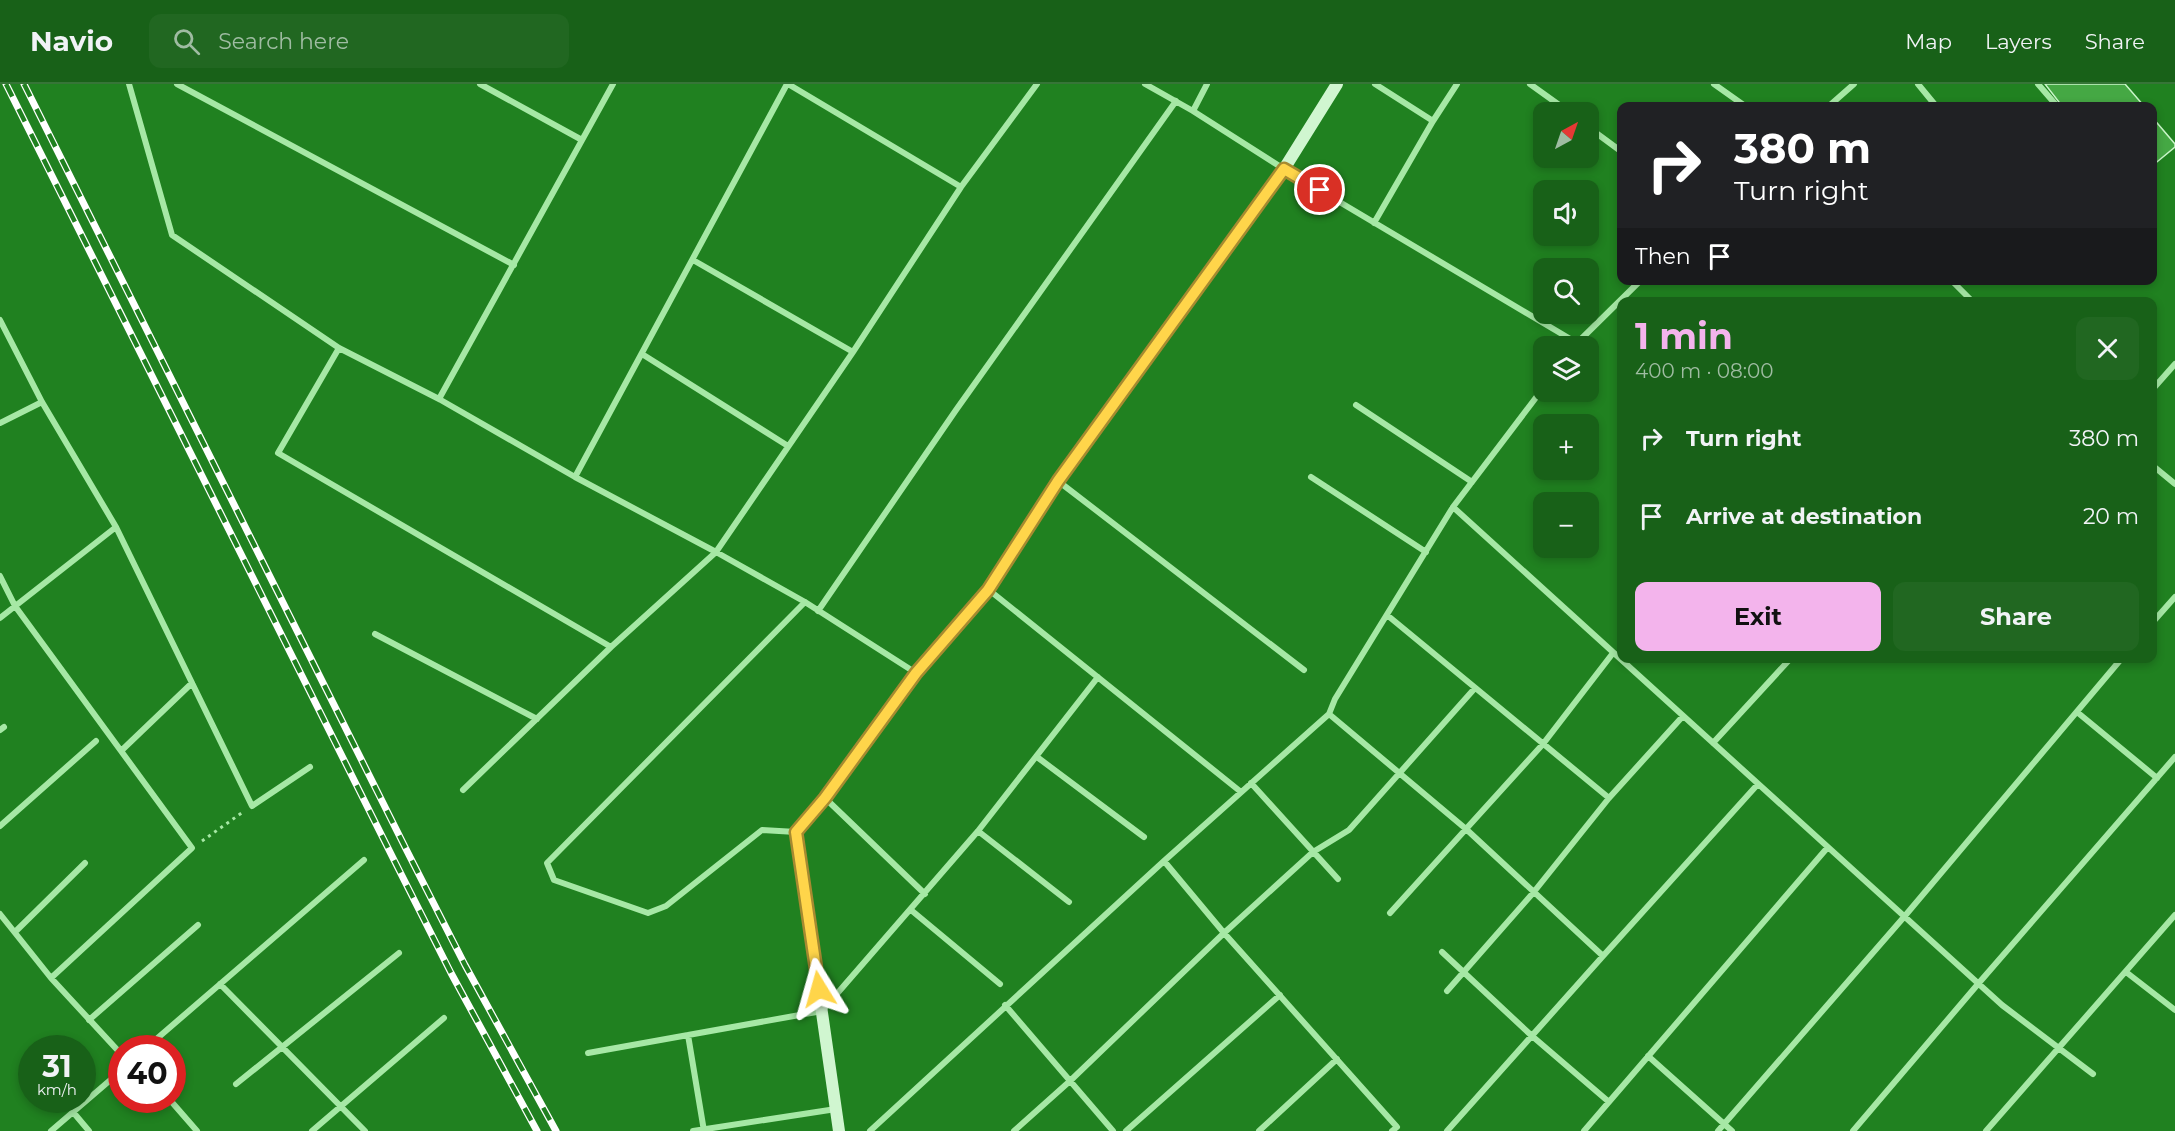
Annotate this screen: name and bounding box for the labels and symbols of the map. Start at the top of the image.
north arrow [1533,102,1599,168]
pin [1294,164,1345,215]
position arrow [787,957,851,1021]
speed limit sign: 40 [108,1035,186,1113]

